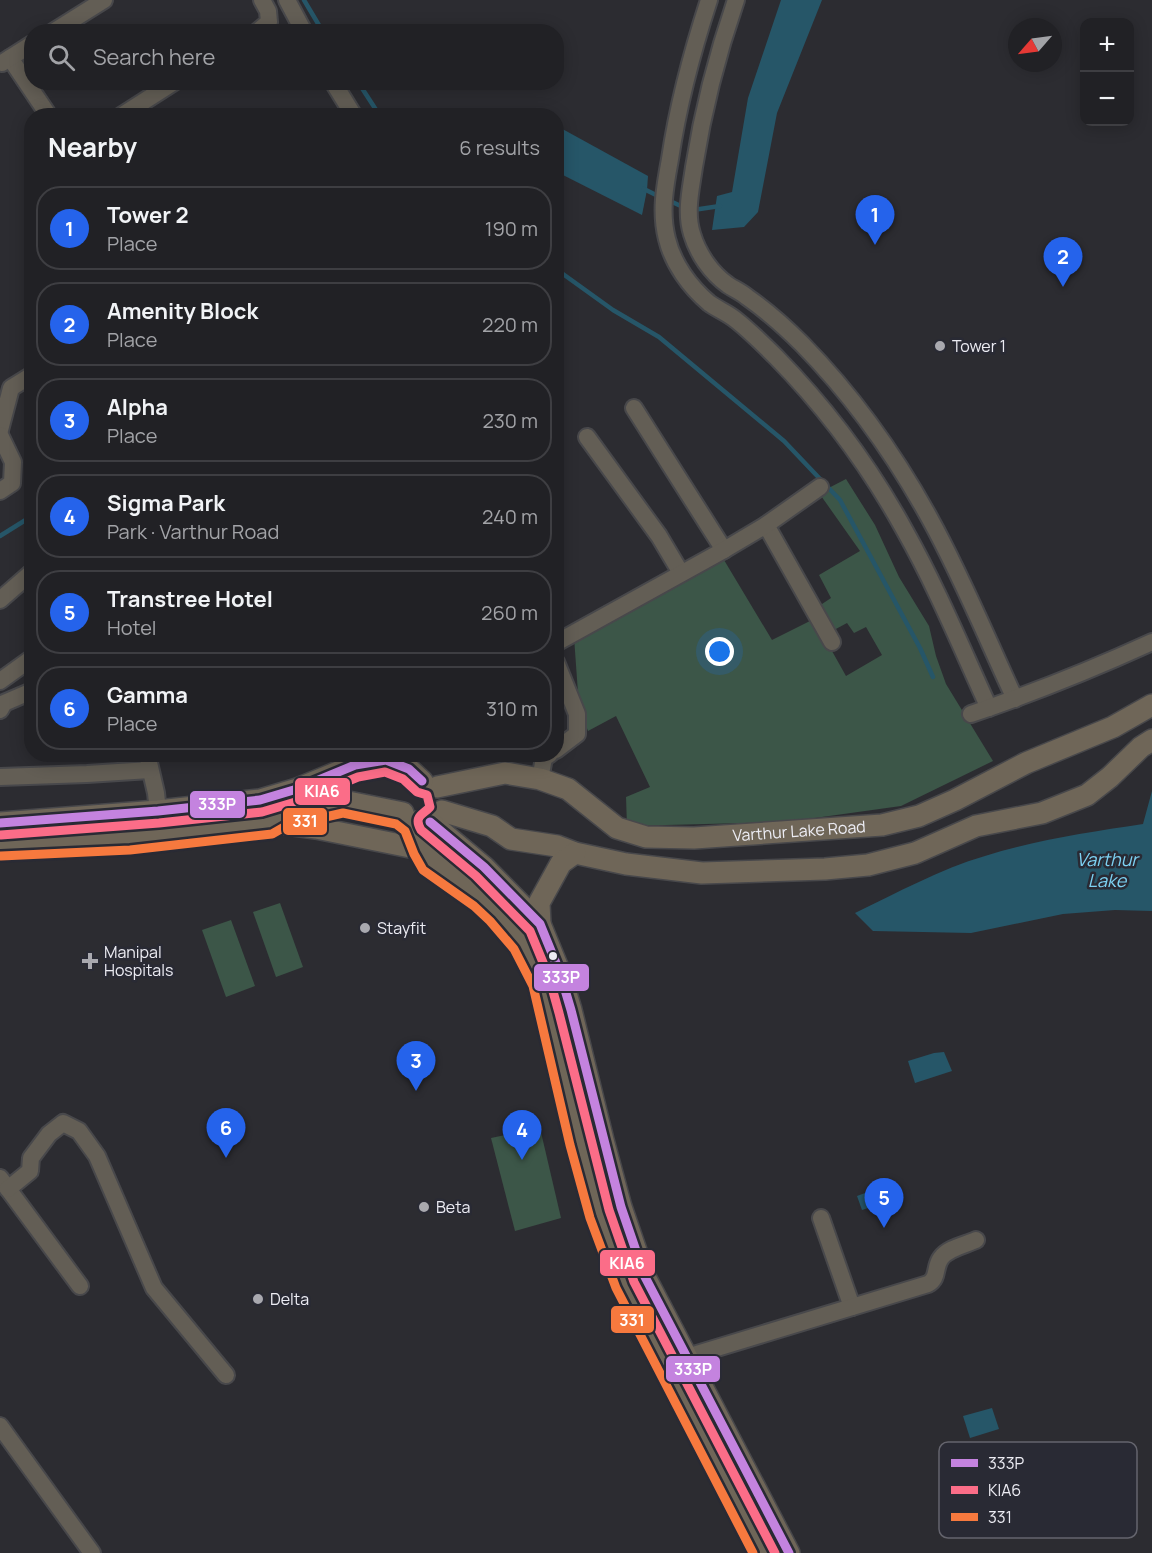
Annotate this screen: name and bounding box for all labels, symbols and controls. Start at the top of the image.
north arrow [1008,18,1062,72]
map controls [1080,18,1134,126]
button: + [1080,18,1134,72]
search box [24,24,564,90]
icon: search [45,41,78,74]
text: Search here [93,42,215,72]
button: − [1080,72,1134,126]
text: Nearby [48,129,137,165]
text: 6 results [459,134,540,161]
pin: 1 [856,196,894,245]
text: Tower 2 [107,200,188,230]
text: 1 [65,215,74,242]
text: 190 m [485,215,538,242]
text: Place [107,230,157,257]
pin: 2 [1044,238,1082,287]
text: Amenity Block [107,296,258,326]
text: 2 [64,311,75,338]
text: 220 m [482,311,538,338]
text: Place [107,326,157,353]
place label: Tower 1 [952,335,1006,357]
marker: Tower 1 [933,339,947,353]
text: Alpha [107,392,168,422]
text: 3 [64,407,75,434]
text: 230 m [482,407,538,434]
text: Place [107,422,157,449]
text: Sigma Park [107,488,225,518]
text: 4 [63,503,76,530]
text: 240 m [482,503,538,530]
text: Park · Varthur Road [107,518,279,545]
text: Transtree Hotel [107,584,273,614]
text: 5 [64,599,75,626]
text: 260 m [481,599,538,626]
text: Hotel [107,614,157,641]
your location [705,637,734,666]
text: Gamma [107,680,188,710]
text: 6 [63,695,76,722]
text: 310 m [486,695,538,722]
text: Place [107,710,157,737]
line badge: KIA6 [294,777,351,806]
text: KIA6 [304,780,340,802]
line badge: 333P [189,790,246,819]
text: 333P [198,793,236,815]
line badge: 331 [282,807,328,836]
text: 331 [292,810,318,832]
street label: Varthur Lake Road [732,815,866,846]
water label: Varthur Lake [1076,847,1140,892]
place label: Stayfit [377,917,426,939]
marker: Stayfit [358,921,372,935]
place label: Manipal Hospitals [104,941,173,981]
unlabelled marker [547,950,559,962]
marker: Manipal Hospitals [81,952,99,970]
line badge: 333P [533,963,590,992]
text: 333P [542,966,580,988]
pin: 3 [396,1042,436,1091]
pin: 6 [206,1108,246,1158]
pin: 4 [502,1110,542,1160]
pin: 5 [864,1178,904,1228]
place label: Beta [436,1196,470,1218]
marker: Beta [417,1200,431,1214]
line badge: KIA6 [599,1249,656,1277]
text: KIA6 [609,1252,645,1274]
place label: Delta [270,1288,309,1310]
marker: Delta [251,1292,265,1306]
line badge: 331 [610,1305,655,1334]
text: 331 [619,1309,645,1331]
line badge: 333P [665,1355,721,1383]
text: 333P [674,1358,712,1380]
legend [939,1442,1137,1538]
text: 333P [988,1452,1025,1474]
text: KIA6 [988,1479,1021,1501]
text: 331 [988,1506,1012,1528]

